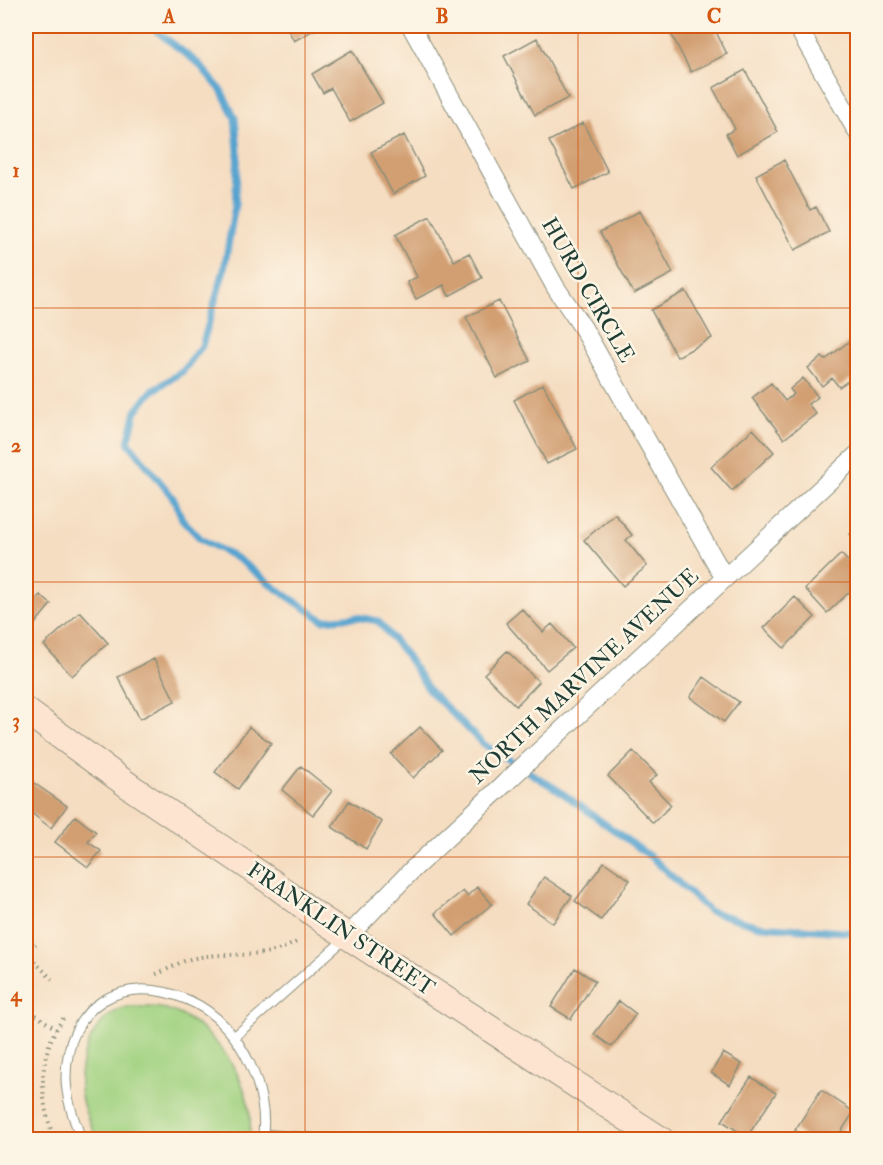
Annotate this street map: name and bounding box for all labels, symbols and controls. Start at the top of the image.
text: A [162,4,176,29]
text: B [435,4,449,29]
text: C [707,4,721,29]
text: 1 [12,158,20,183]
street label: HURD CIRCLE [535,212,641,368]
text: 2 [11,433,21,458]
street label: NORTH MARVINE AVENUE [463,562,705,790]
text: 3 [12,708,20,733]
street label: FRANKLIN STREET [242,856,441,1003]
text: 4 [10,982,23,1007]

